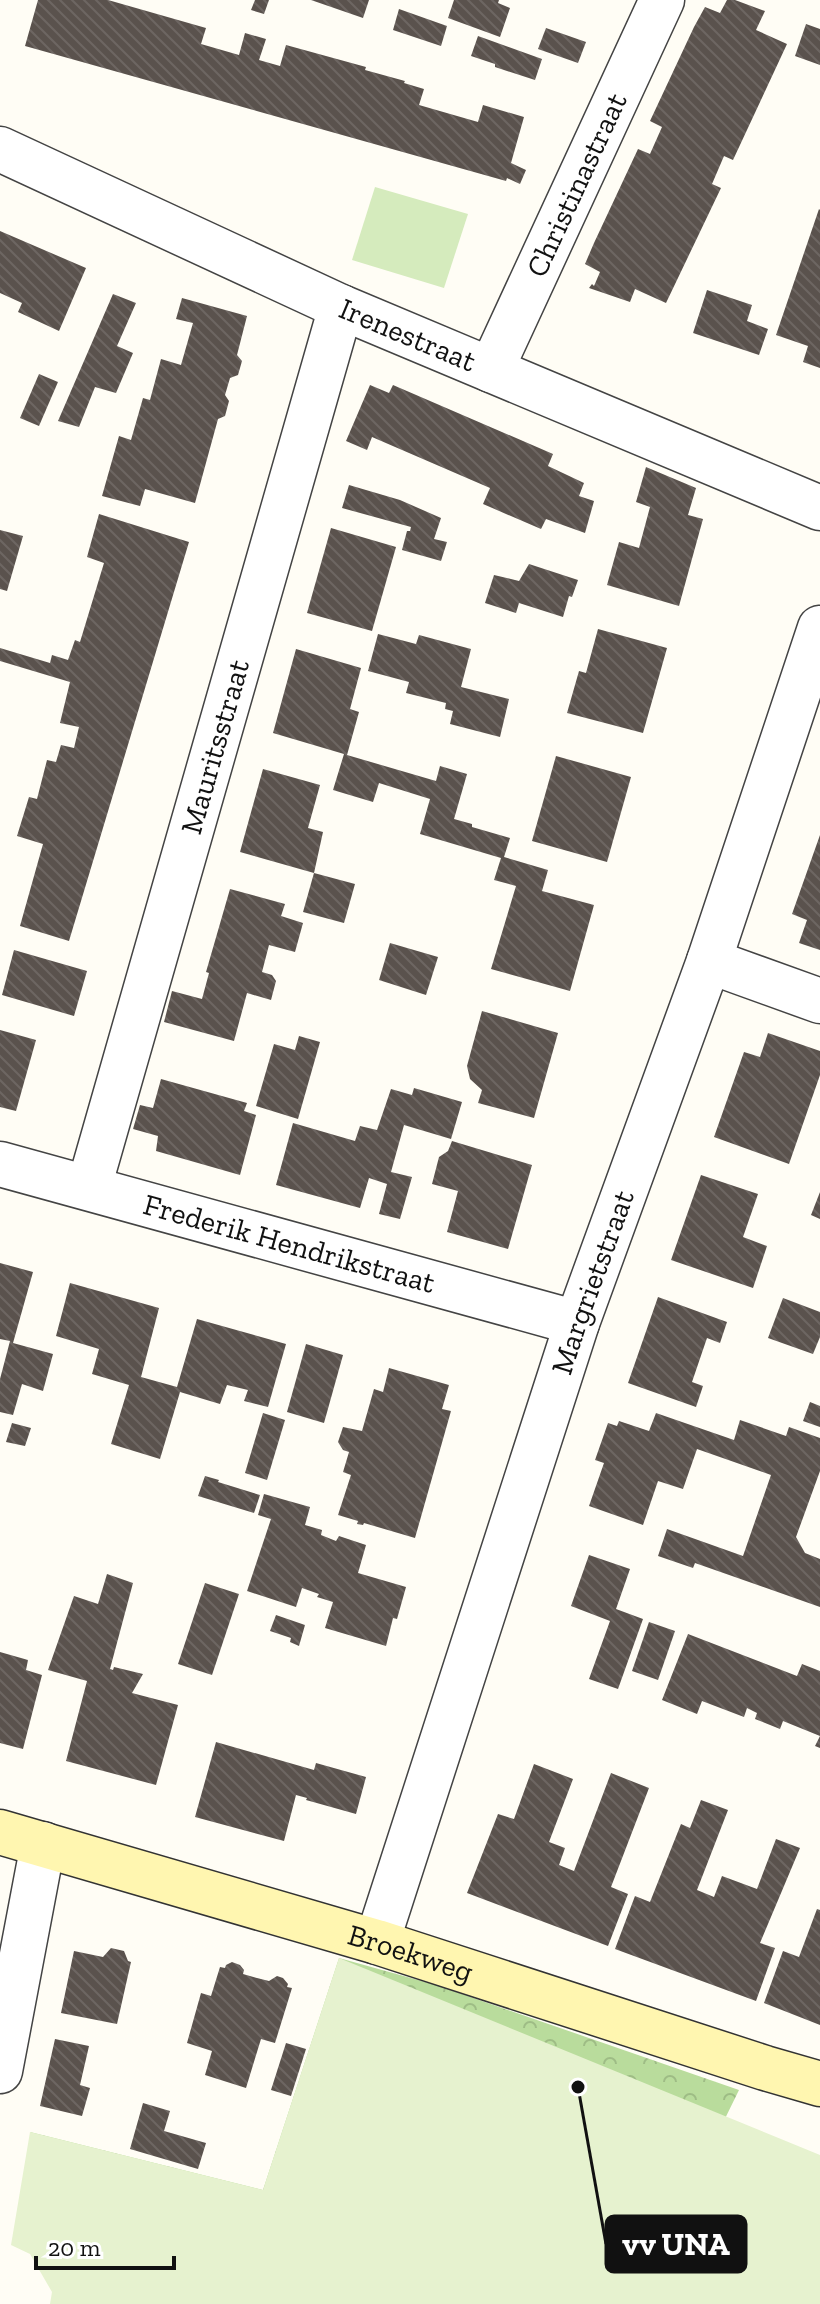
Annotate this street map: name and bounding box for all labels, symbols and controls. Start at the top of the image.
street label: Christinastraat [519,87,635,283]
street label: Irenestraat [334,290,481,380]
street label: Mauritsstraat [173,655,257,838]
street label: Margrietstraat [544,1185,642,1379]
street label: Frederik Hendrikstraat [139,1186,439,1301]
street label: Broekweg [344,1917,477,1990]
callout: vv UNA [606,2216,746,2272]
scale bar [36,2220,174,2270]
text: vv UNA [622,2225,730,2263]
text: 20 m [48,2233,101,2262]

